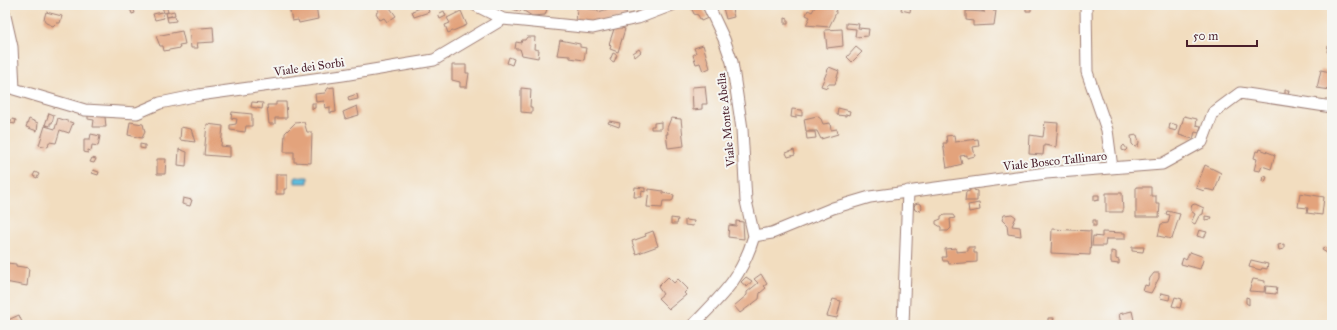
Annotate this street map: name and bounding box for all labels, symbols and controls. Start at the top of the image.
scale bar [1187,22,1257,48]
text: 50 m [1193,29,1218,43]
street label: Viale dei Sorbi [272,55,346,79]
street label: Viale Monte Abella [714,71,738,169]
street label: Viale Bosco Tallinaro [1001,149,1108,174]

